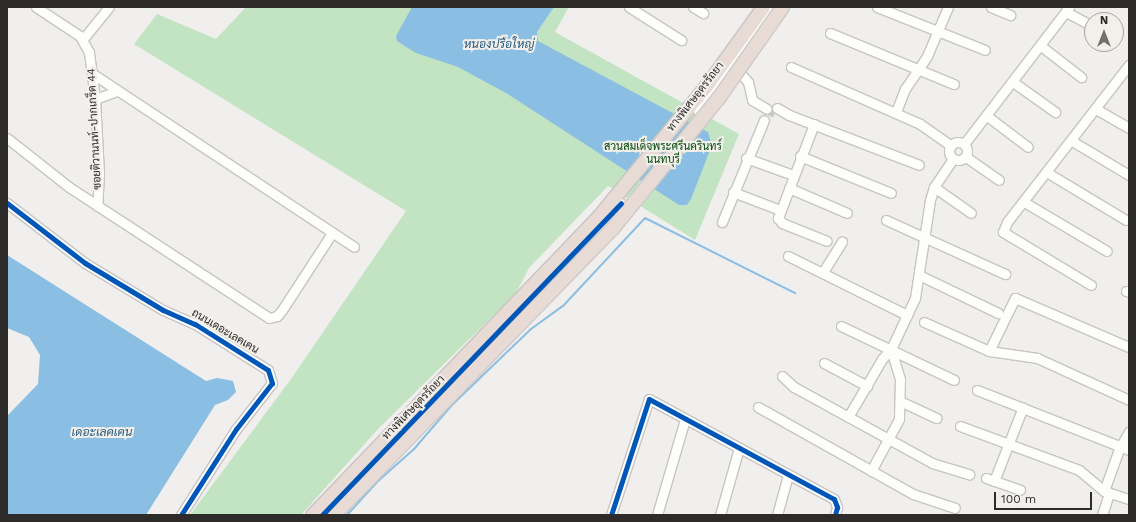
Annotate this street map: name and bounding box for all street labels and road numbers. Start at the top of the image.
street label: ทางพิเศษอุดรรัถยา [665,60,727,134]
street label: ซอยติวานนท์-ปากเกร็ด 44 [85,68,105,190]
street label: ถนนเดอะเลคเคน [189,307,261,357]
street label: ทางพิเศษอุดรรัถยา [380,373,448,443]

